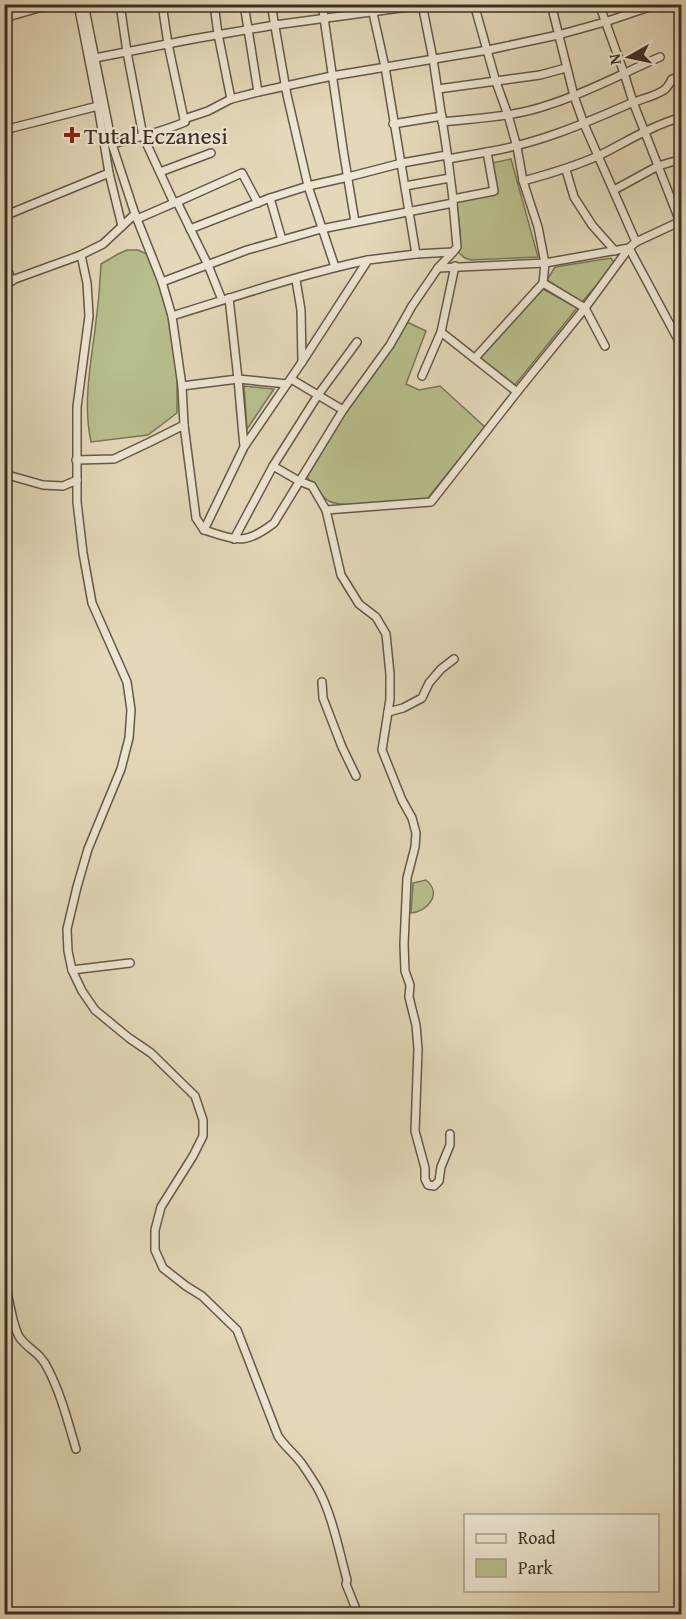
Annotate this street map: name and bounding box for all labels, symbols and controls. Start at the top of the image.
north arrow [599,27,659,87]
text: N [601,52,627,67]
place label: Tutal Eczanesi [84,118,228,153]
marker: Tutal Eczanesi [65,128,79,142]
legend [464,1514,659,1592]
text: Road [518,1524,556,1551]
text: Park [518,1554,554,1581]

